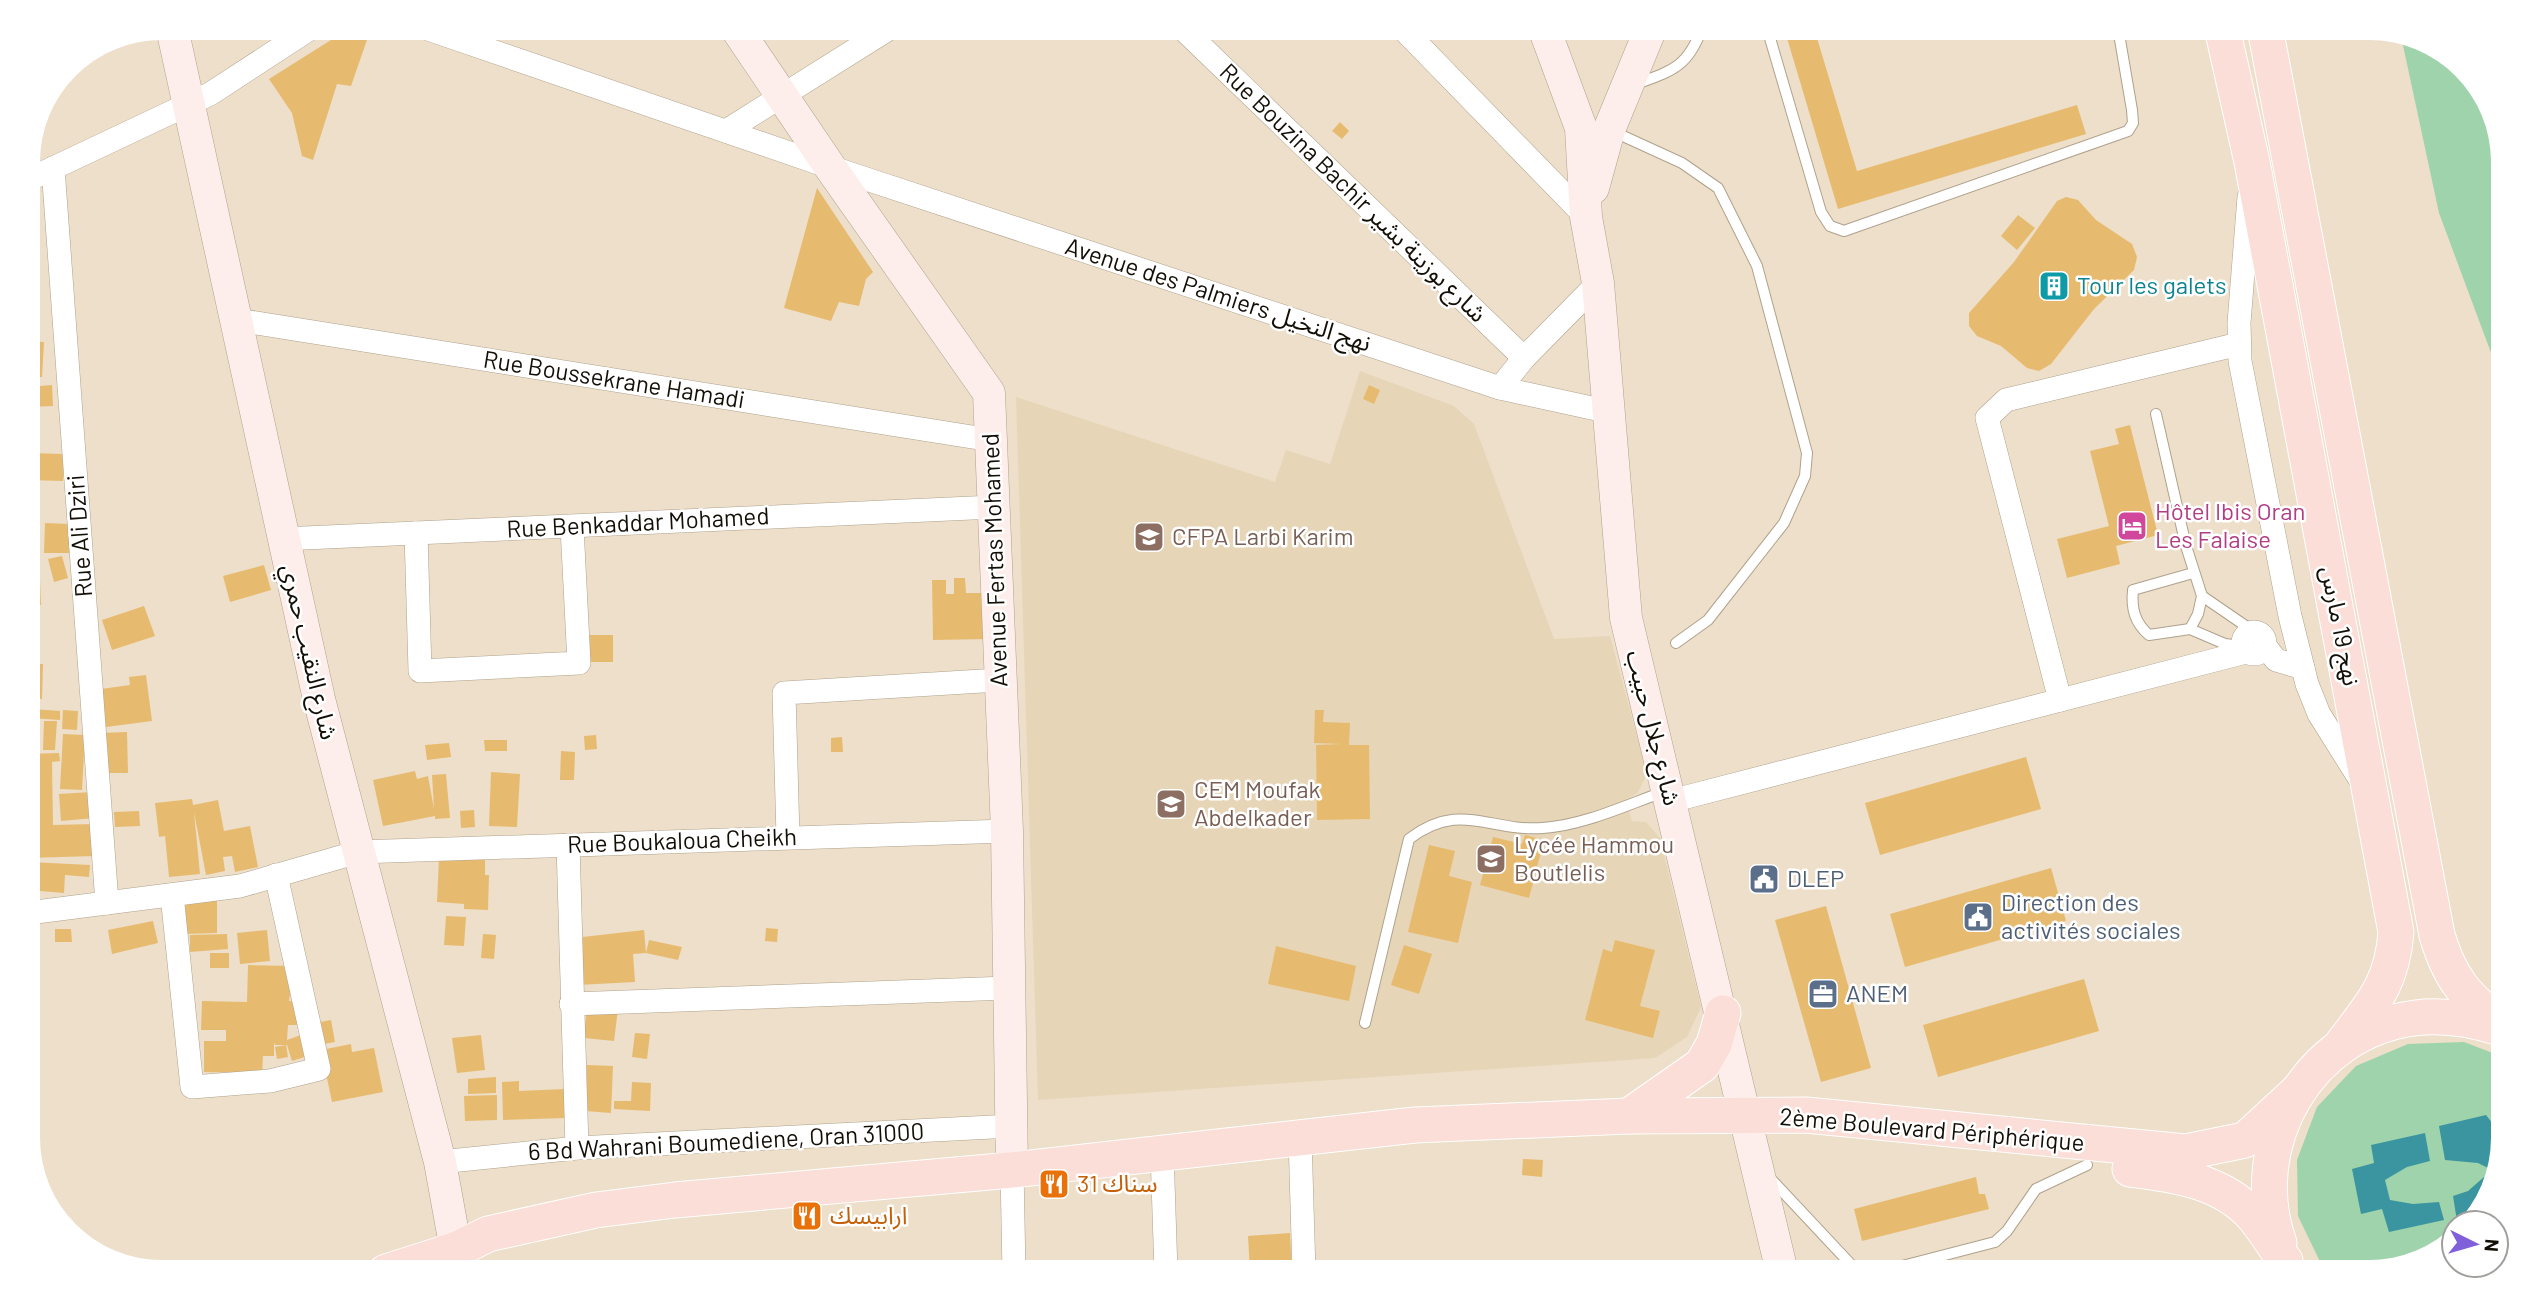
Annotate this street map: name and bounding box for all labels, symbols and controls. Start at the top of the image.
street label: Rue Bouzina Bachir شارع بوزينة بشير [1212,57,1494,330]
street label: Avenue des Palmiers نهج النخيل [1061,230,1375,361]
building icon: Tour les galets [2037,269,2071,303]
place label: Tour les galets [2077,270,2226,299]
street label: Rue Boussekrane Hamadi [481,344,747,414]
street label: Avenue Fertas Mohamed [975,433,1012,687]
street label: Rue Ali Dziri [60,474,97,598]
place label: Hôtel Ibis Oran Les Falaise [2155,496,2306,553]
street label: Rue Benkaddar Mohamed [506,500,770,543]
hotel icon: Hôtel Ibis Oran Les Falaise [2115,509,2149,543]
school or university icon: CFPA Larbi Karim [1132,520,1166,554]
place label: CFPA Larbi Karim [1172,521,1354,550]
street label: شارع النقيب حمري [271,561,345,744]
street label: نهج 19 مارس [2312,563,2367,689]
street label: شارع جلال حبيب [1617,647,1688,809]
place label: CEM Moufak Abdelkader [1194,774,1321,831]
school or university icon: CEM Moufak Abdelkader [1154,787,1188,821]
street label: Rue Boukaloua Cheikh [567,821,797,858]
place label: Lycée Hammou Boutlelis [1514,829,1674,886]
school or university icon: Lycée Hammou Boutlelis [1474,842,1508,876]
public building icon: DLEP [1747,862,1781,896]
place label: DLEP [1787,863,1844,892]
place label: Direction des activités sociales [2001,887,2181,944]
public building icon: Direction des activités sociales [1961,900,1995,934]
office icon: ANEM [1806,977,1840,1011]
place label: ANEM [1846,978,1908,1007]
street label: 2ème Boulevard Périphérique [1779,1101,2086,1156]
street label: 6 Bd Wahrani Boumediene, Oran 31000 [527,1116,925,1165]
restaurant icon: سناك 31 [1037,1167,1071,1201]
place label: سناك 31 [1077,1168,1158,1197]
restaurant icon: ارابيسك [790,1199,824,1233]
place label: ارابيسك [830,1200,908,1230]
north arrow [2440,1209,2510,1279]
text: N [2480,1238,2504,1253]

